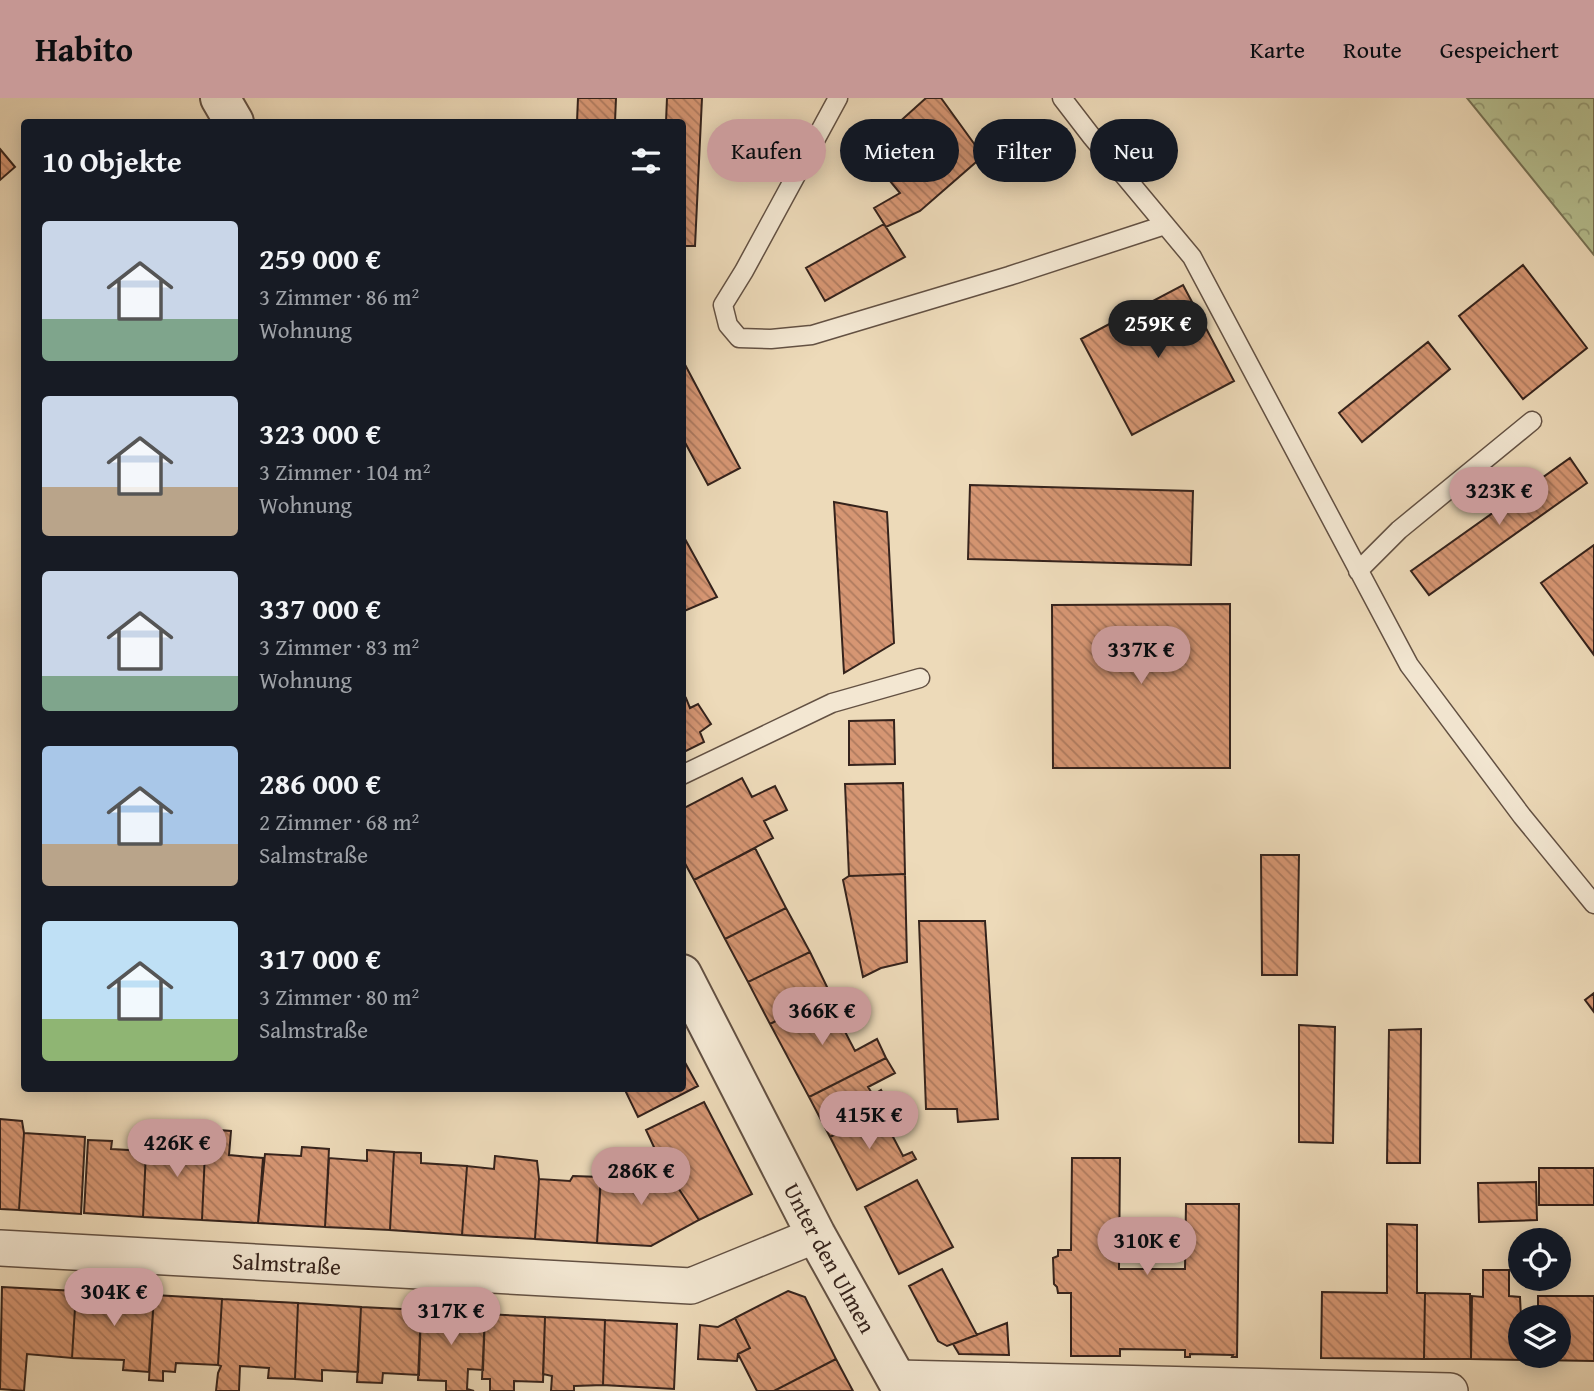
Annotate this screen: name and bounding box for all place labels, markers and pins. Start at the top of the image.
pin: 259K € [1101,300,1215,360]
pin: 323K € [1442,468,1556,527]
pin: 337K € [1084,626,1198,686]
pin: 366K € [765,988,879,1047]
pin: 415K € [812,1091,926,1151]
pin: 426K € [120,1119,234,1179]
pin: 286K € [584,1148,698,1207]
pin: 310K € [1090,1218,1204,1277]
pin: 304K € [57,1268,171,1328]
pin: 317K € [394,1288,508,1347]

